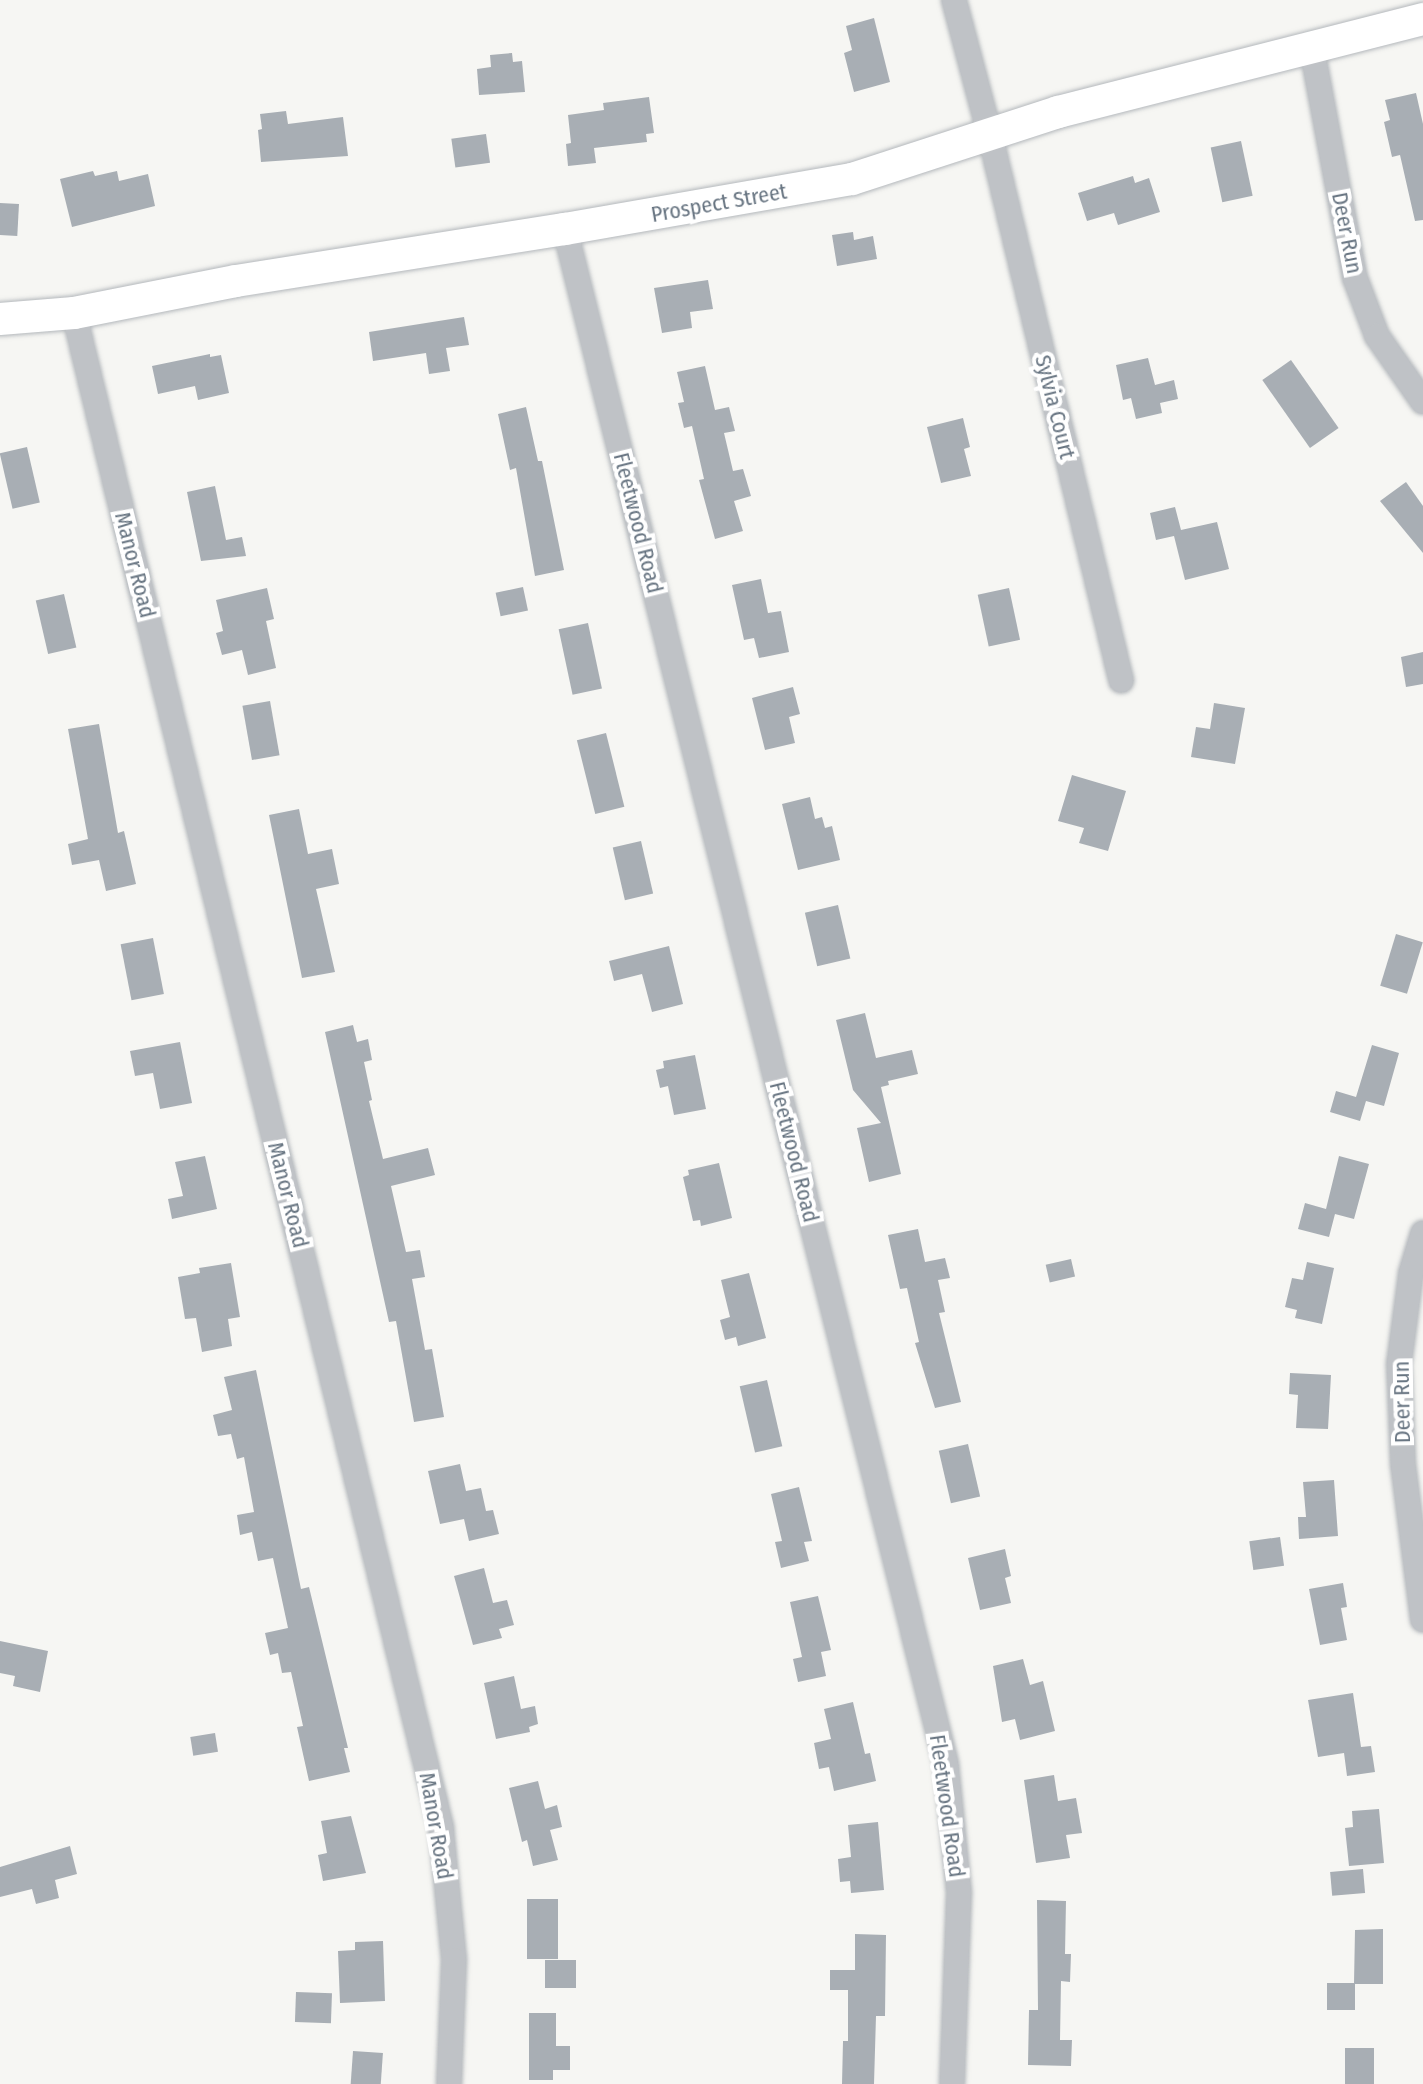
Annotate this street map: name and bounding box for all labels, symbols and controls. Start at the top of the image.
street label: Prospect Street [649,178,789,228]
street label: Deer Run [1326,190,1368,276]
street label: Sylvia Court [1029,352,1081,462]
street label: Fleetwood Road [608,450,668,596]
street label: Manor Road [109,509,161,621]
street label: Fleetwood Road [764,1079,824,1225]
street label: Manor Road [262,1139,314,1251]
street label: Deer Run [1388,1361,1416,1443]
street label: Fleetwood Road [924,1733,970,1879]
street label: Manor Road [414,1771,458,1881]

